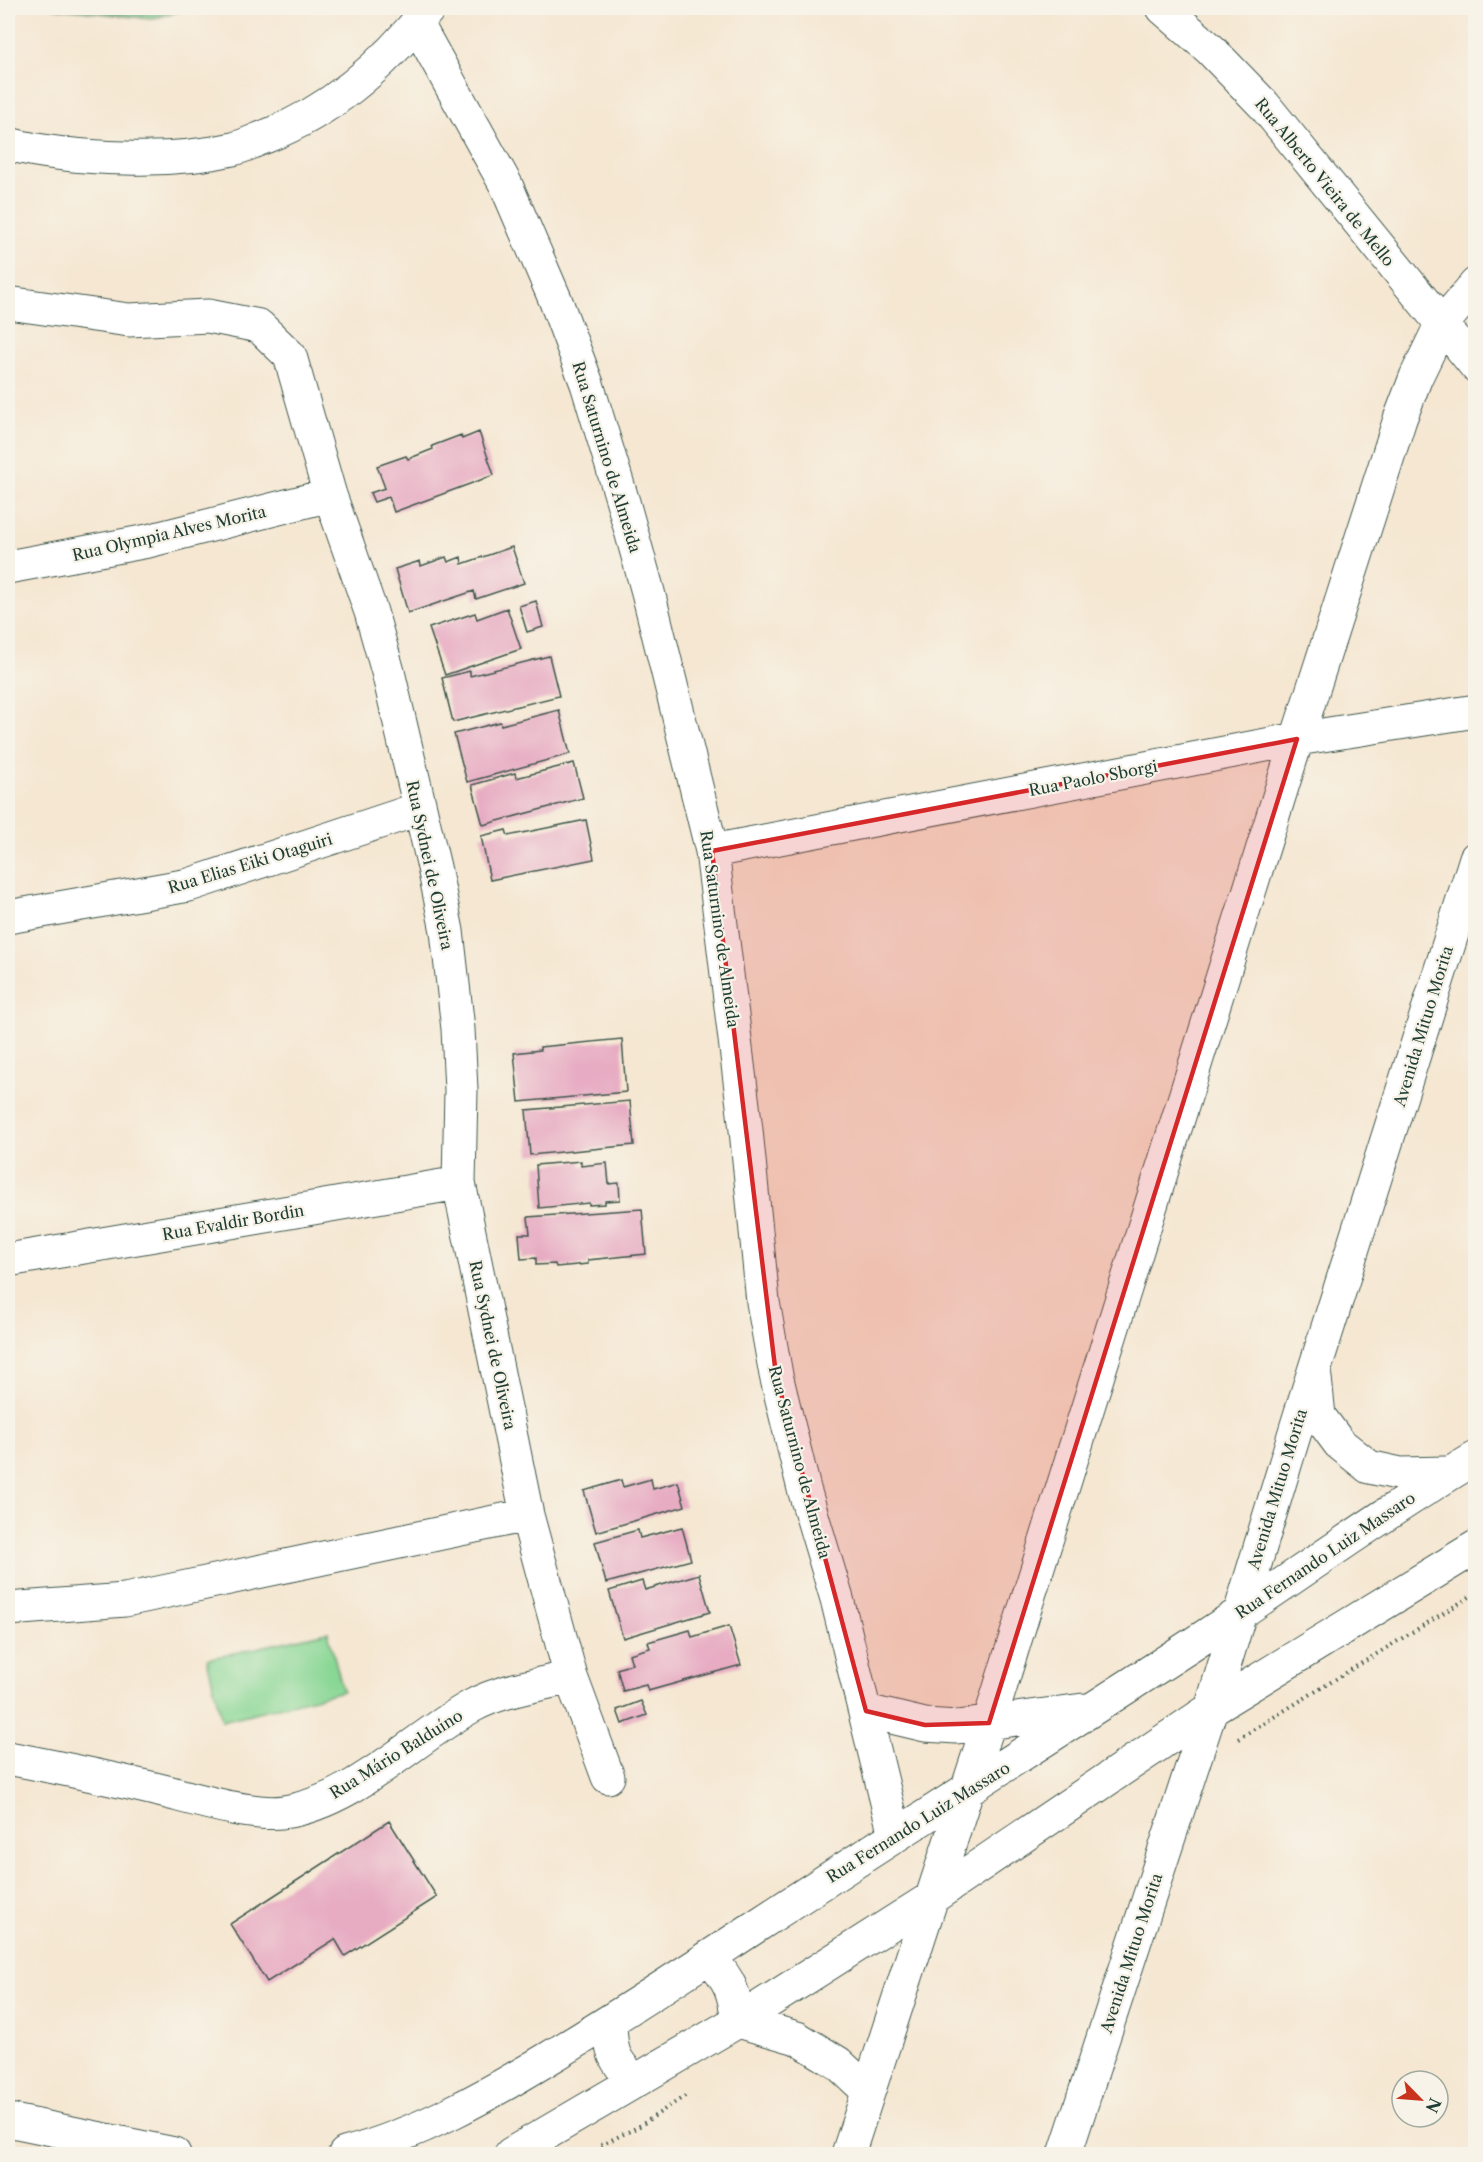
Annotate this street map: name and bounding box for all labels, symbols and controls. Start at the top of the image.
street label: Rua Alberto Vieira de Mello [1251,94,1399,270]
street label: Rua Saturnino de Almeida [568,359,646,556]
street label: Rua Olympia Alves Morita [70,501,268,565]
street label: Rua Paolo Sborgi [1027,756,1159,800]
street label: Rua Sydnei de Oliveira [402,779,458,952]
street label: Rua Elias Eiki Otaguiri [165,828,335,898]
street label: Rua Saturnino de Almeida [696,829,744,1030]
street label: Avenida Mituo Morita [1389,943,1457,1110]
street label: Rua Evaldir Bordin [160,1200,306,1244]
street label: Rua Sydnei de Oliveira [465,1259,521,1432]
street label: Rua Saturnino de Almeida [765,1363,836,1561]
street label: Avenida Mituo Morita [1243,1406,1311,1573]
street label: Rua Fernando Luiz Massaro [1231,1487,1419,1623]
street label: Rua Mário Balduíno [326,1705,466,1803]
street label: Rua Fernando Luiz Massaro [823,1757,1014,1887]
street label: Avenida Mituo Morita [1095,1870,1166,2036]
north arrow [1390,2069,1450,2129]
text: N [1422,2095,1446,2116]

